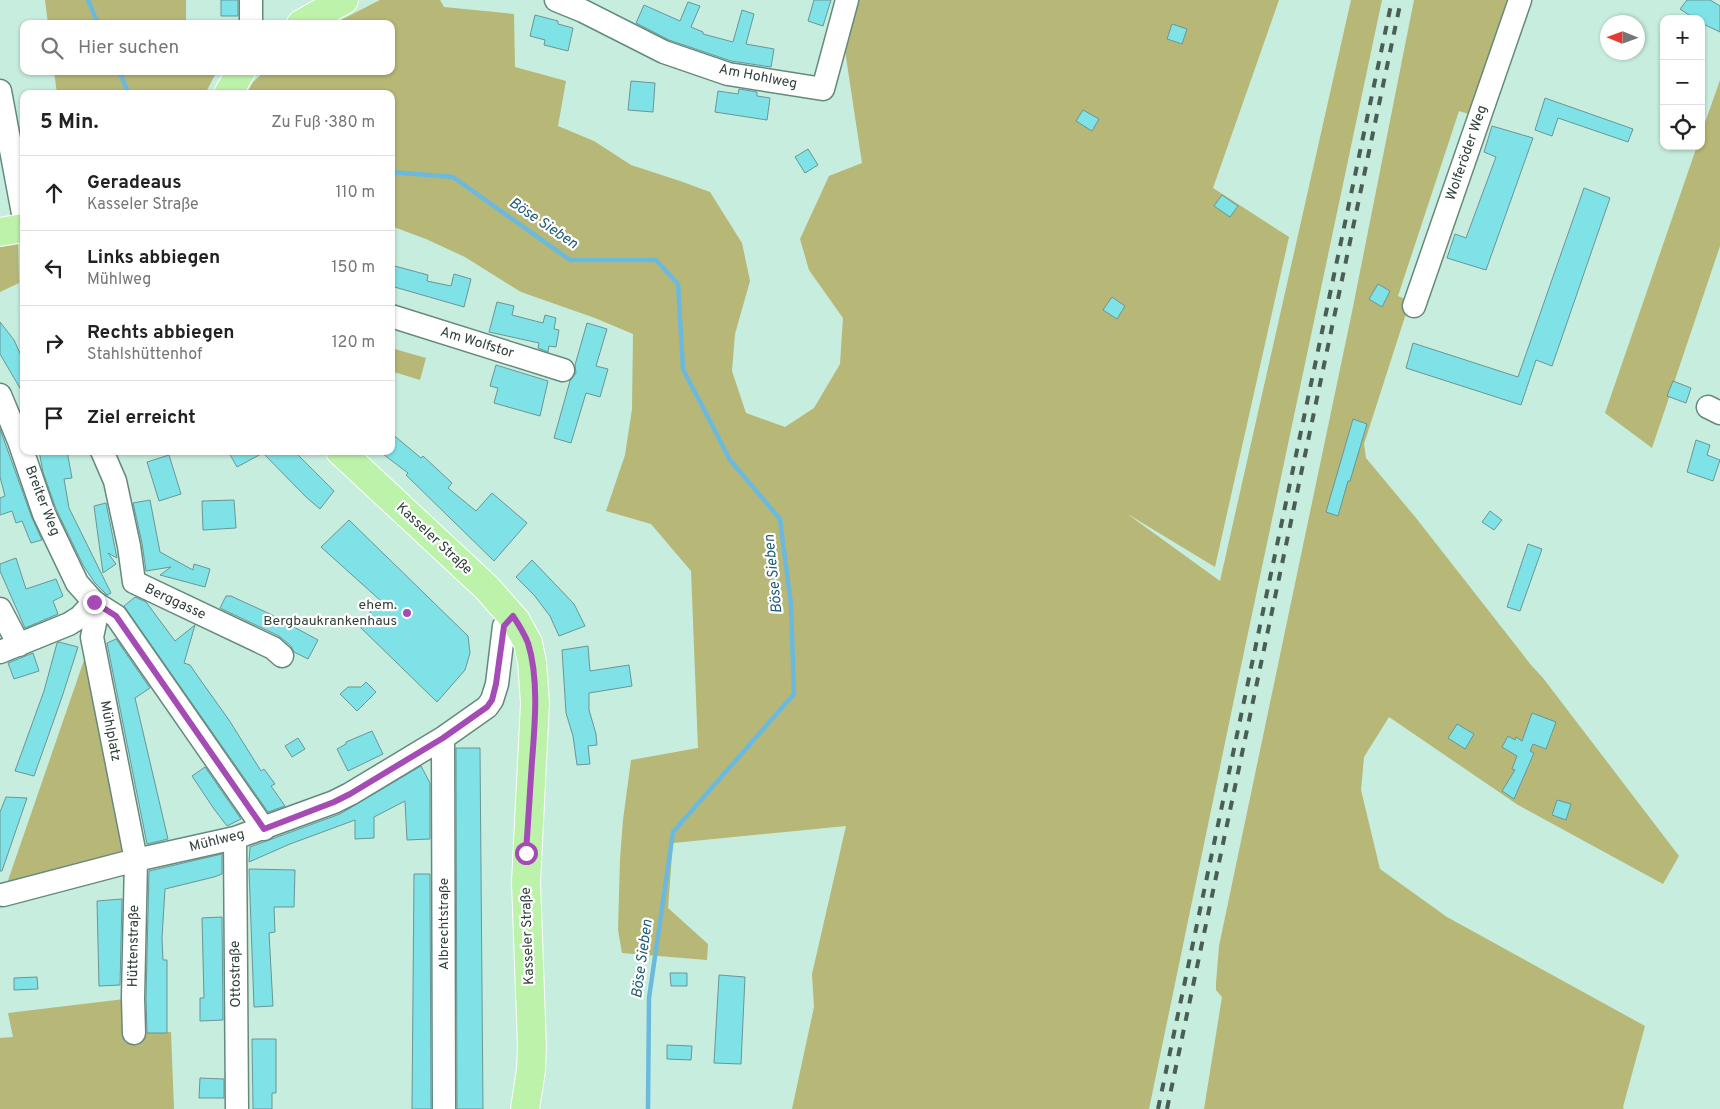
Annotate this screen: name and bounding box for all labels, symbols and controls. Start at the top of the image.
north arrow [1600,15,1645,60]
map controls [1660,15,1705,150]
button: + [1660,15,1705,60]
search box [20,20,395,75]
icon: search [38,34,66,62]
text: Hier suchen [78,36,179,60]
button: − [1660,60,1705,105]
street label: Am Hohlweg [717,61,799,93]
street label: Wolferöder Weg [1443,103,1491,203]
button: locate [1660,105,1705,150]
text: 5 Min. [40,109,99,136]
text: Zu Fuß · 380 m [271,113,375,133]
text: Geradeaus [87,171,182,195]
icon: ahead [40,179,68,207]
text: 110 m [335,183,375,203]
water label: Böse Sieben [505,194,581,254]
text: Kasseler Straße [87,195,199,215]
text: Links abbiegen [87,246,220,270]
icon: left [40,254,68,282]
text: 150 m [332,258,375,278]
text: Mühlweg [87,270,151,290]
text: Rechts abbiegen [87,321,235,345]
street label: Am Wolfstor [438,324,517,362]
icon: right [40,329,68,357]
text: 120 m [332,333,375,353]
text: Stahlshüttenhof [87,345,202,365]
icon: arrive [40,404,68,432]
text: Ziel erreicht [87,406,196,430]
street label: Breiter Weg [21,463,63,539]
street label: Kasseler Straße [392,499,476,579]
water label: Böse Sieben [760,534,788,614]
street label: Berggasse [142,580,208,624]
route end [83,591,106,614]
place label: ehem. Bergbaukrankenhaus [263,597,397,630]
marker: ehem. Bergbaukrankenhaus [401,607,413,619]
street label: Mühlplatz [96,699,124,763]
street label: Mühlweg [188,826,246,856]
route start [515,842,538,865]
street label: Albrechtstraße [436,878,453,970]
street label: Kasseler Straße [518,887,538,985]
street label: Hüttenstraße [125,905,143,987]
water label: Böse Sieben [628,918,658,1000]
street label: Ottostraße [227,940,245,1008]

